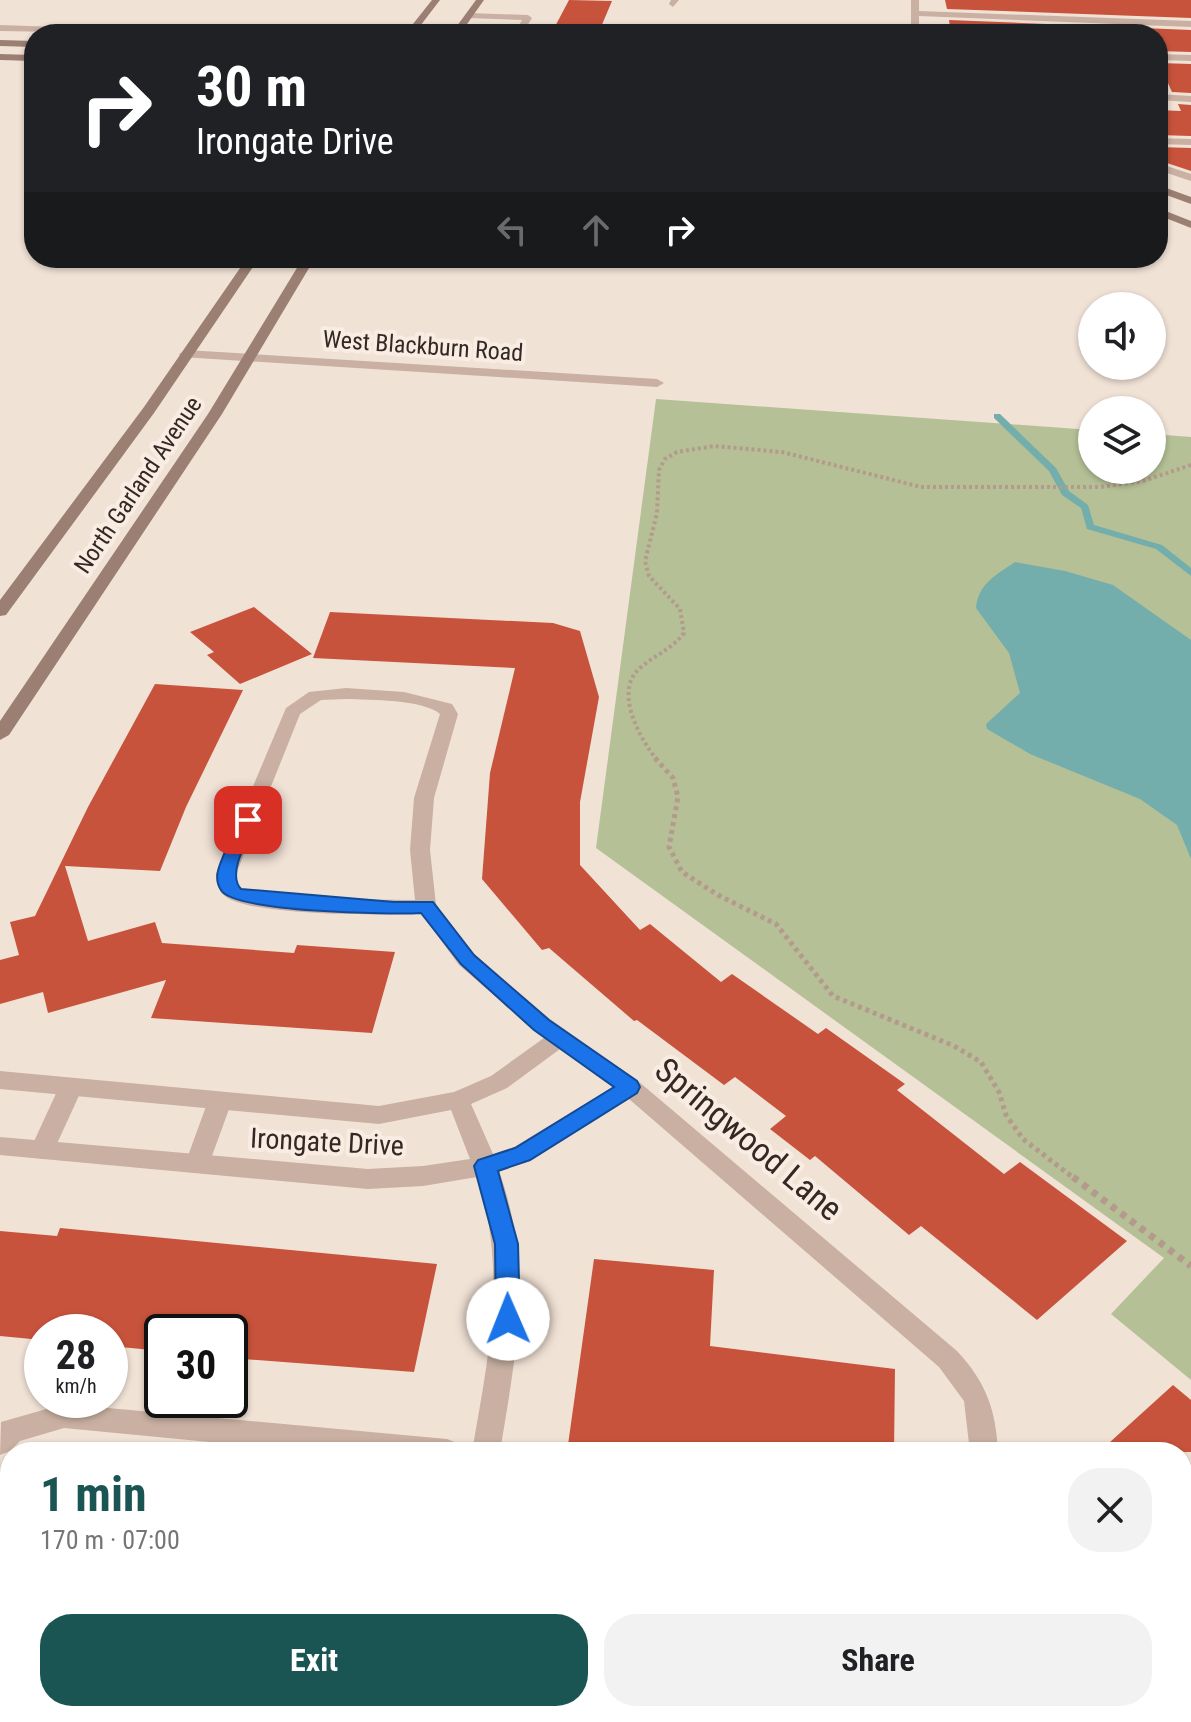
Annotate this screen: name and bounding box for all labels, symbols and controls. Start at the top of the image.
text: 30 m [196,54,307,120]
icon: right [64,56,168,160]
text: Irongate Drive [196,121,394,163]
icon: left [490,208,534,252]
icon: ahead [574,208,618,252]
icon: right [658,208,702,252]
map controls [1078,292,1166,484]
button: sound [1078,292,1166,380]
street label: West Blackburn Road [322,325,524,367]
street label: North Garland Avenue [68,391,208,579]
button: layers [1078,396,1166,484]
pin [214,786,282,854]
icon: arrive [226,798,270,842]
street label: Springwood Lane [647,1049,851,1229]
street label: Irongate Drive [249,1121,405,1163]
position arrow [466,1277,550,1361]
speed limit sign: 30 [144,1314,248,1418]
text: 28 [56,1332,96,1379]
text: km/h [55,1374,97,1398]
text: 1 min [40,1466,147,1523]
button: close [1068,1468,1152,1552]
text: 170 m · 07:00 [40,1525,180,1555]
button: Exit [40,1614,588,1706]
button: Share [604,1614,1152,1706]

